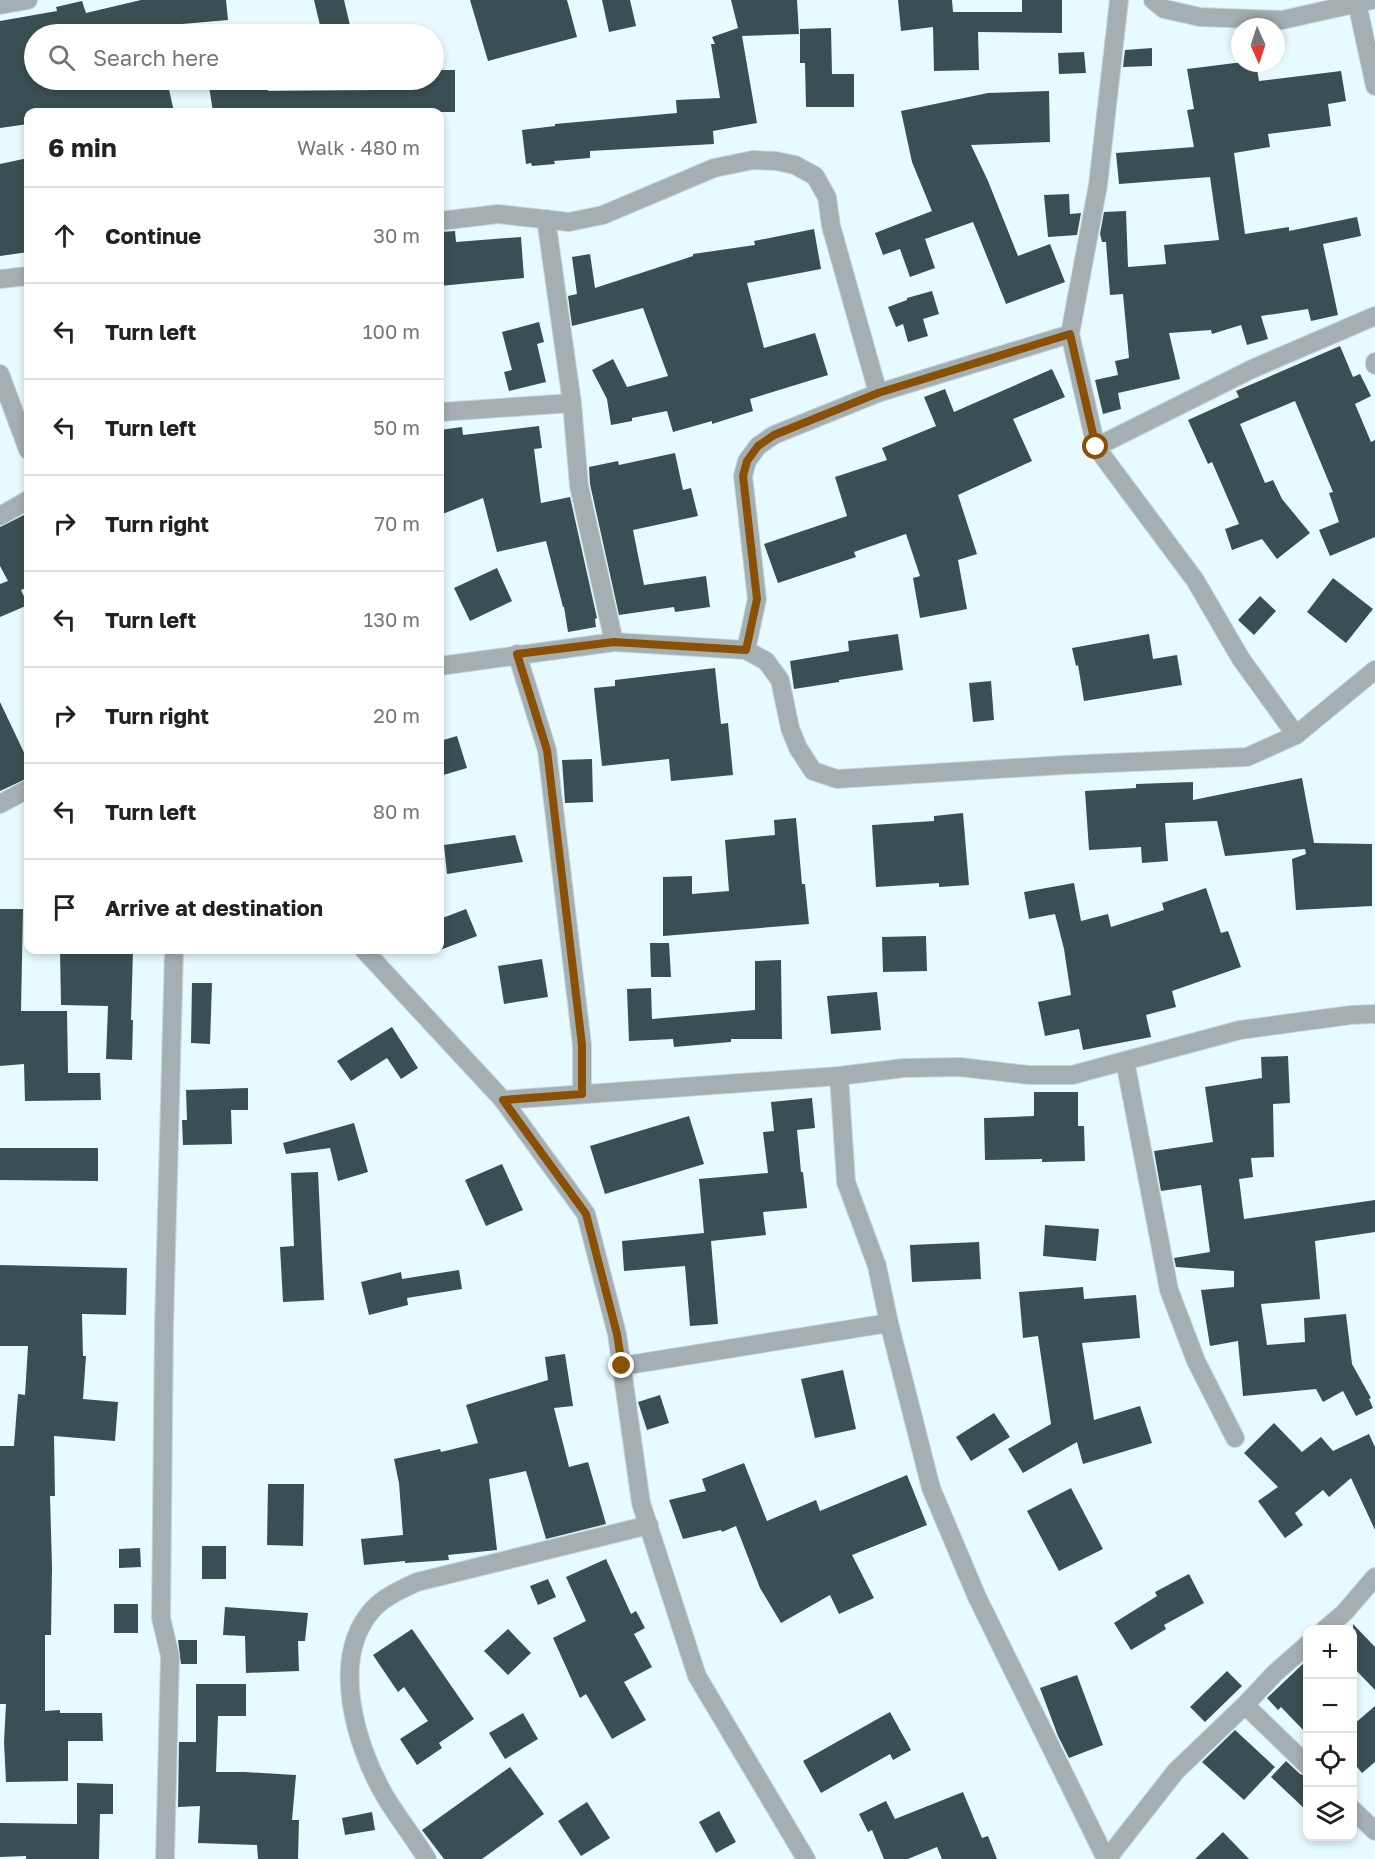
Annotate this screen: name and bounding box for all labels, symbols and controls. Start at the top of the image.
north arrow [1231,18,1285,72]
search box [24,24,444,90]
icon: search [45,41,78,74]
text: Search here [93,44,219,71]
text: 6 min [48,132,117,163]
text: Walk · 480 m [297,135,420,159]
icon: ahead [48,219,81,252]
text: Continue [105,222,201,249]
text: 30 m [373,223,420,247]
icon: left [48,315,81,348]
text: Turn left [105,318,196,345]
text: 100 m [363,319,420,343]
icon: left [48,411,81,444]
text: Turn left [105,414,196,441]
text: 50 m [373,415,420,439]
route start [1082,433,1108,459]
icon: right [48,507,81,540]
text: Turn right [105,510,209,537]
text: 70 m [374,511,420,535]
icon: left [48,603,81,636]
text: Turn left [105,606,196,633]
text: 130 m [364,607,420,631]
icon: right [48,699,81,732]
text: Turn right [105,702,209,729]
text: 20 m [373,703,420,727]
icon: left [48,795,81,828]
text: Turn left [105,798,196,825]
text: 80 m [373,799,420,823]
icon: arrive [48,891,81,924]
text: Arrive at destination [105,894,323,921]
route end [608,1352,634,1378]
map controls [1303,1625,1357,1841]
button: + [1303,1625,1357,1679]
button: − [1303,1679,1357,1733]
button: locate [1303,1733,1357,1787]
button: layers [1303,1787,1357,1841]

